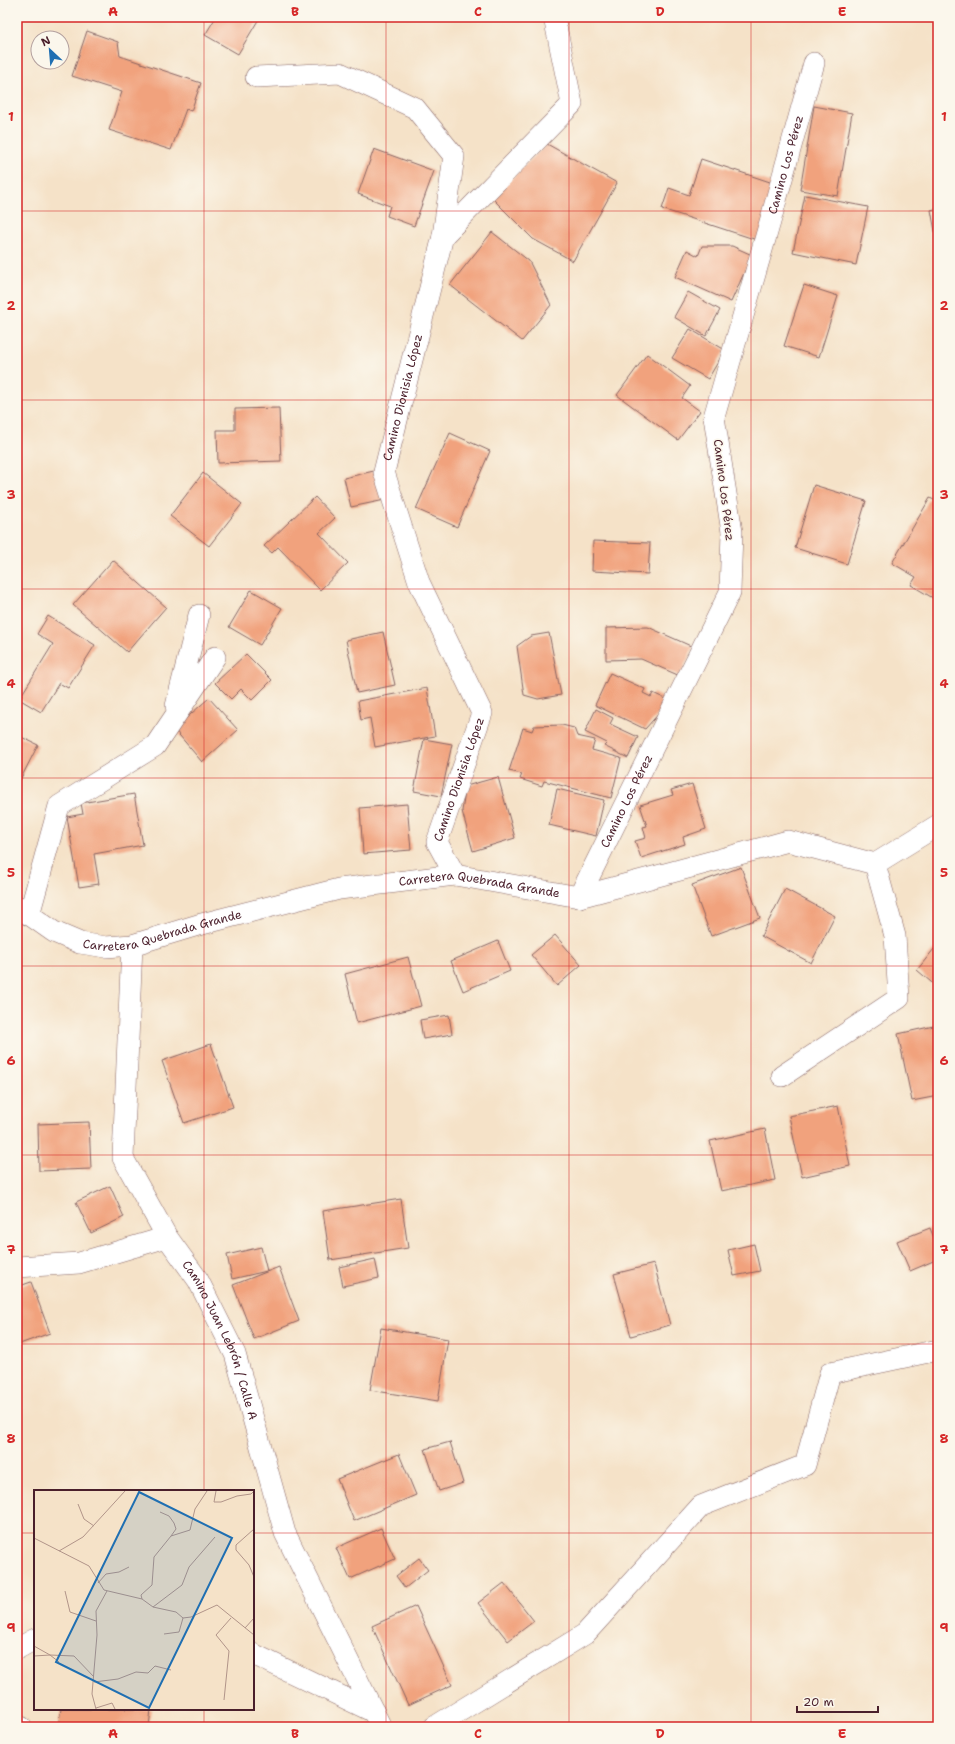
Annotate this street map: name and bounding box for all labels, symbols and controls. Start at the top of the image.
text: A [108,3,118,20]
text: B [291,3,299,20]
text: C [474,3,482,20]
text: D [655,3,665,20]
text: E [838,3,847,20]
north arrow [30,30,70,70]
text: N [39,33,53,50]
text: 1 [8,108,14,125]
text: 1 [941,108,947,125]
street label: Camino Los Pérez [764,113,807,216]
text: 2 [6,297,16,314]
text: 2 [939,297,949,314]
street label: Camino Dionisia López [379,332,426,462]
street label: Camino Los Pérez [710,438,738,542]
text: 3 [6,486,16,503]
text: 3 [939,486,949,503]
text: 4 [6,675,16,692]
text: 4 [939,675,949,692]
street label: Camino Dionisia López [430,715,488,843]
street label: Camino Los Pérez [597,752,656,850]
text: 5 [7,864,15,881]
text: 5 [940,864,948,881]
street label: Carretera Quebrada Grande [398,867,561,901]
street label: Carretera Quebrada Grande [82,906,244,955]
text: 6 [6,1052,16,1069]
text: 6 [939,1052,949,1069]
text: 7 [6,1241,16,1258]
text: 7 [939,1241,949,1258]
street label: Camino Juan Lebrón / Calle A [179,1257,261,1422]
text: 8 [6,1430,16,1447]
text: 8 [939,1430,949,1447]
inset map [34,1490,254,1710]
text: 9 [6,1619,16,1636]
text: 9 [939,1619,949,1636]
scale bar [797,1688,878,1714]
text: 20 m [803,1694,834,1710]
text: A [108,1725,118,1742]
text: B [291,1725,299,1742]
text: C [474,1725,482,1742]
text: D [655,1725,665,1742]
text: E [838,1725,847,1742]

